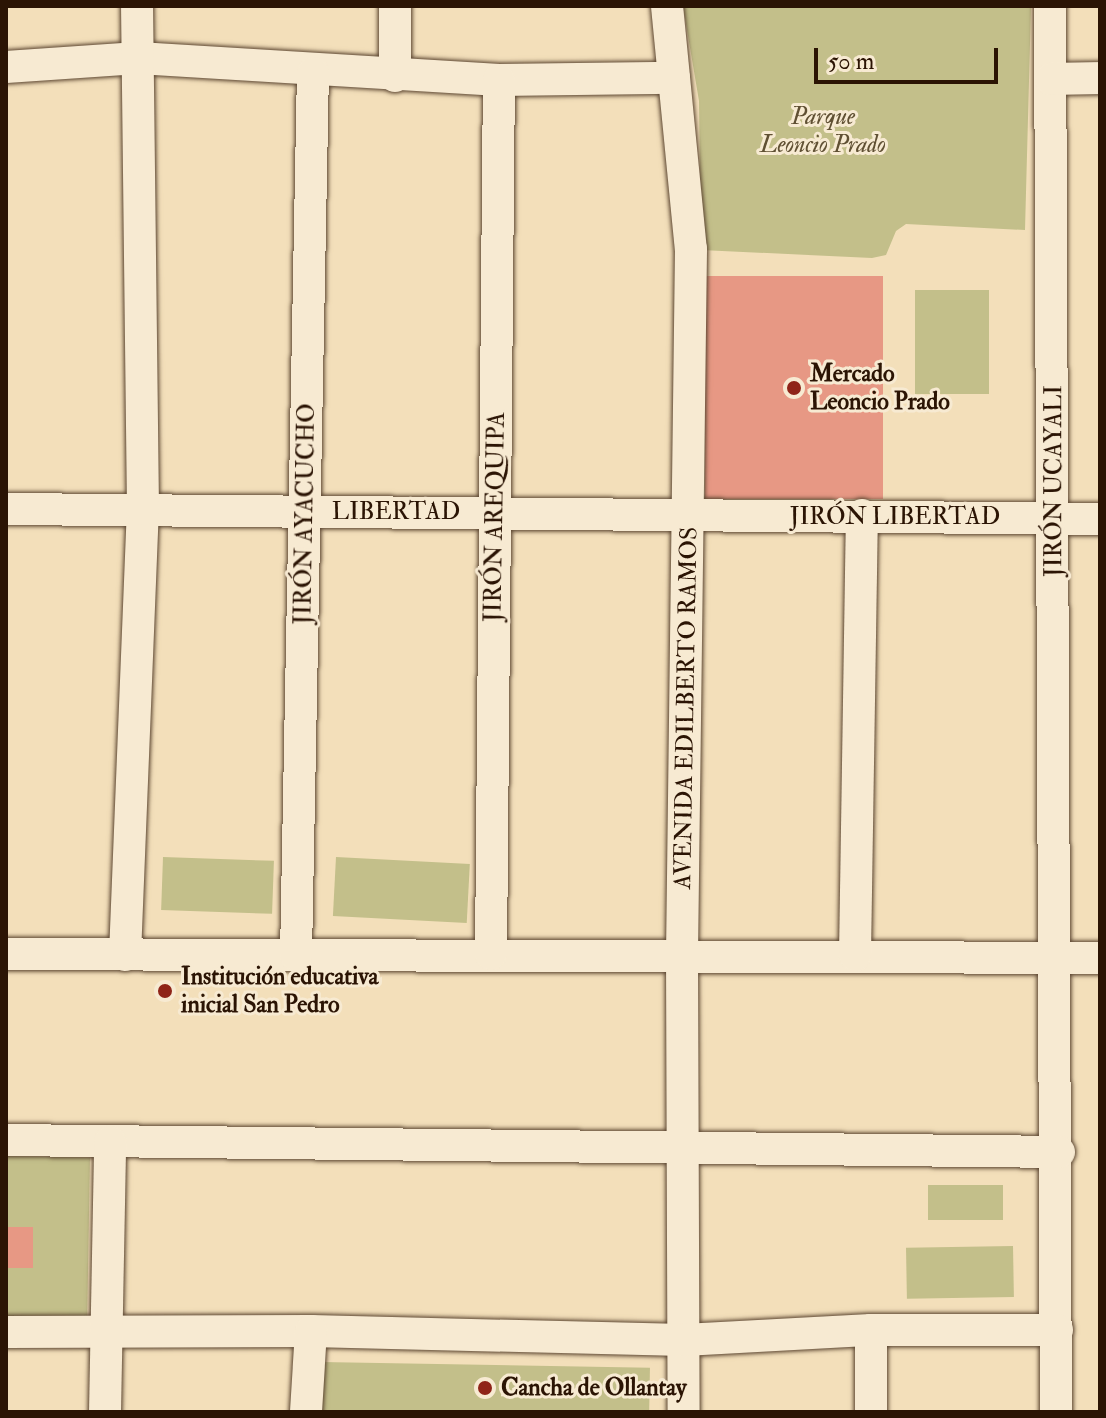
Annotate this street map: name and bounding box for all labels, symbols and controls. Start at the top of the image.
scale bar [818,32,1002,82]
text: 50 m [828,46,874,77]
park label: Parque Leoncio Prado [760,103,886,159]
place label: Mercado Leoncio Prado [810,360,950,416]
marker: Mercado Leoncio Prado [785,379,803,397]
street label: JIRÓN UCAYALI [1040,385,1068,577]
street label: JIRÓN AYACUCHO [289,403,321,625]
street label: JIRÓN AREQUIPA [479,412,511,622]
street label: LIBERTAD [332,498,460,526]
street label: JIRÓN LIBERTAD [790,503,1000,531]
street label: AVENIDA EDILBERTO RAMOS [668,526,704,890]
place label: Institución educativa inicial San Pedro [181,963,378,1019]
marker: Institución educativa inicial San Pedro [156,982,174,1000]
place label: Cancha de Ollantay [501,1374,687,1402]
marker: Cancha de Ollantay [476,1379,494,1397]

